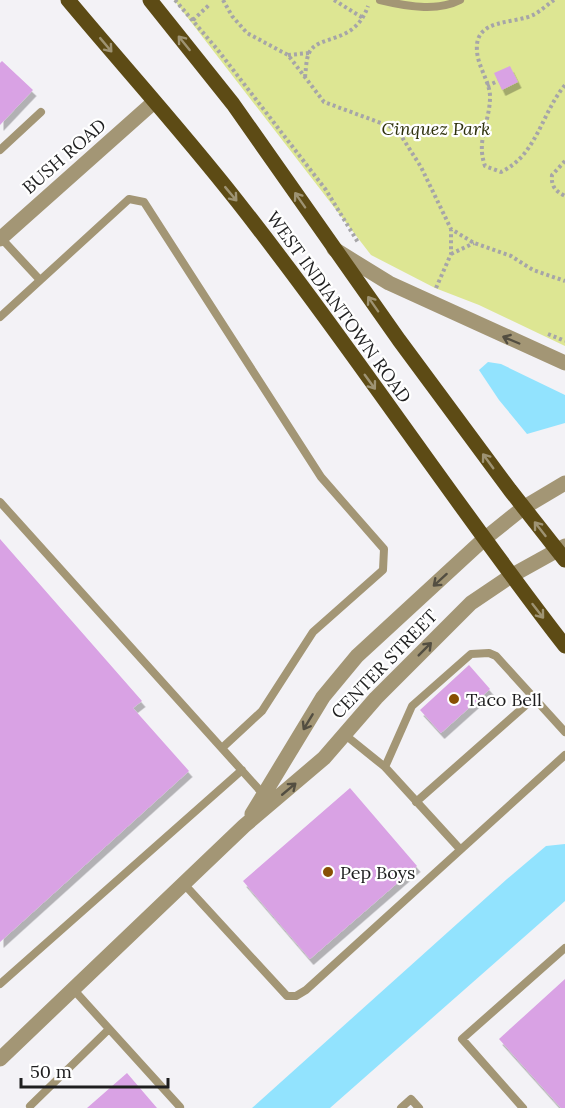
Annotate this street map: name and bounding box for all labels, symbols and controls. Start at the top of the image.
one-way arrow [178,35,191,51]
one-way arrow [99,37,113,52]
street label: BUSH ROAD [17,113,111,199]
park label: Cinquez Park [382,117,490,140]
one-way arrow [225,186,238,202]
one-way arrow [294,192,306,208]
street label: WEST INDIANTOWN ROAD [262,207,416,407]
one-way arrow [367,297,379,313]
one-way arrow [503,333,521,345]
one-way arrow [364,373,376,389]
one-way arrow [482,454,495,470]
one-way arrow [533,521,546,537]
one-way arrow [433,572,448,586]
one-way arrow [531,603,544,619]
street label: CENTER STREET [326,604,442,723]
one-way arrow [417,642,432,656]
place label: Taco Bell [466,688,542,711]
marker: Taco Bell [447,692,461,706]
one-way arrow [302,713,314,730]
one-way arrow [281,782,297,795]
place label: Pep Boys [340,861,415,884]
marker: Pep Boys [321,865,335,879]
scale bar [21,1051,168,1089]
text: 50 m [30,1060,72,1083]

